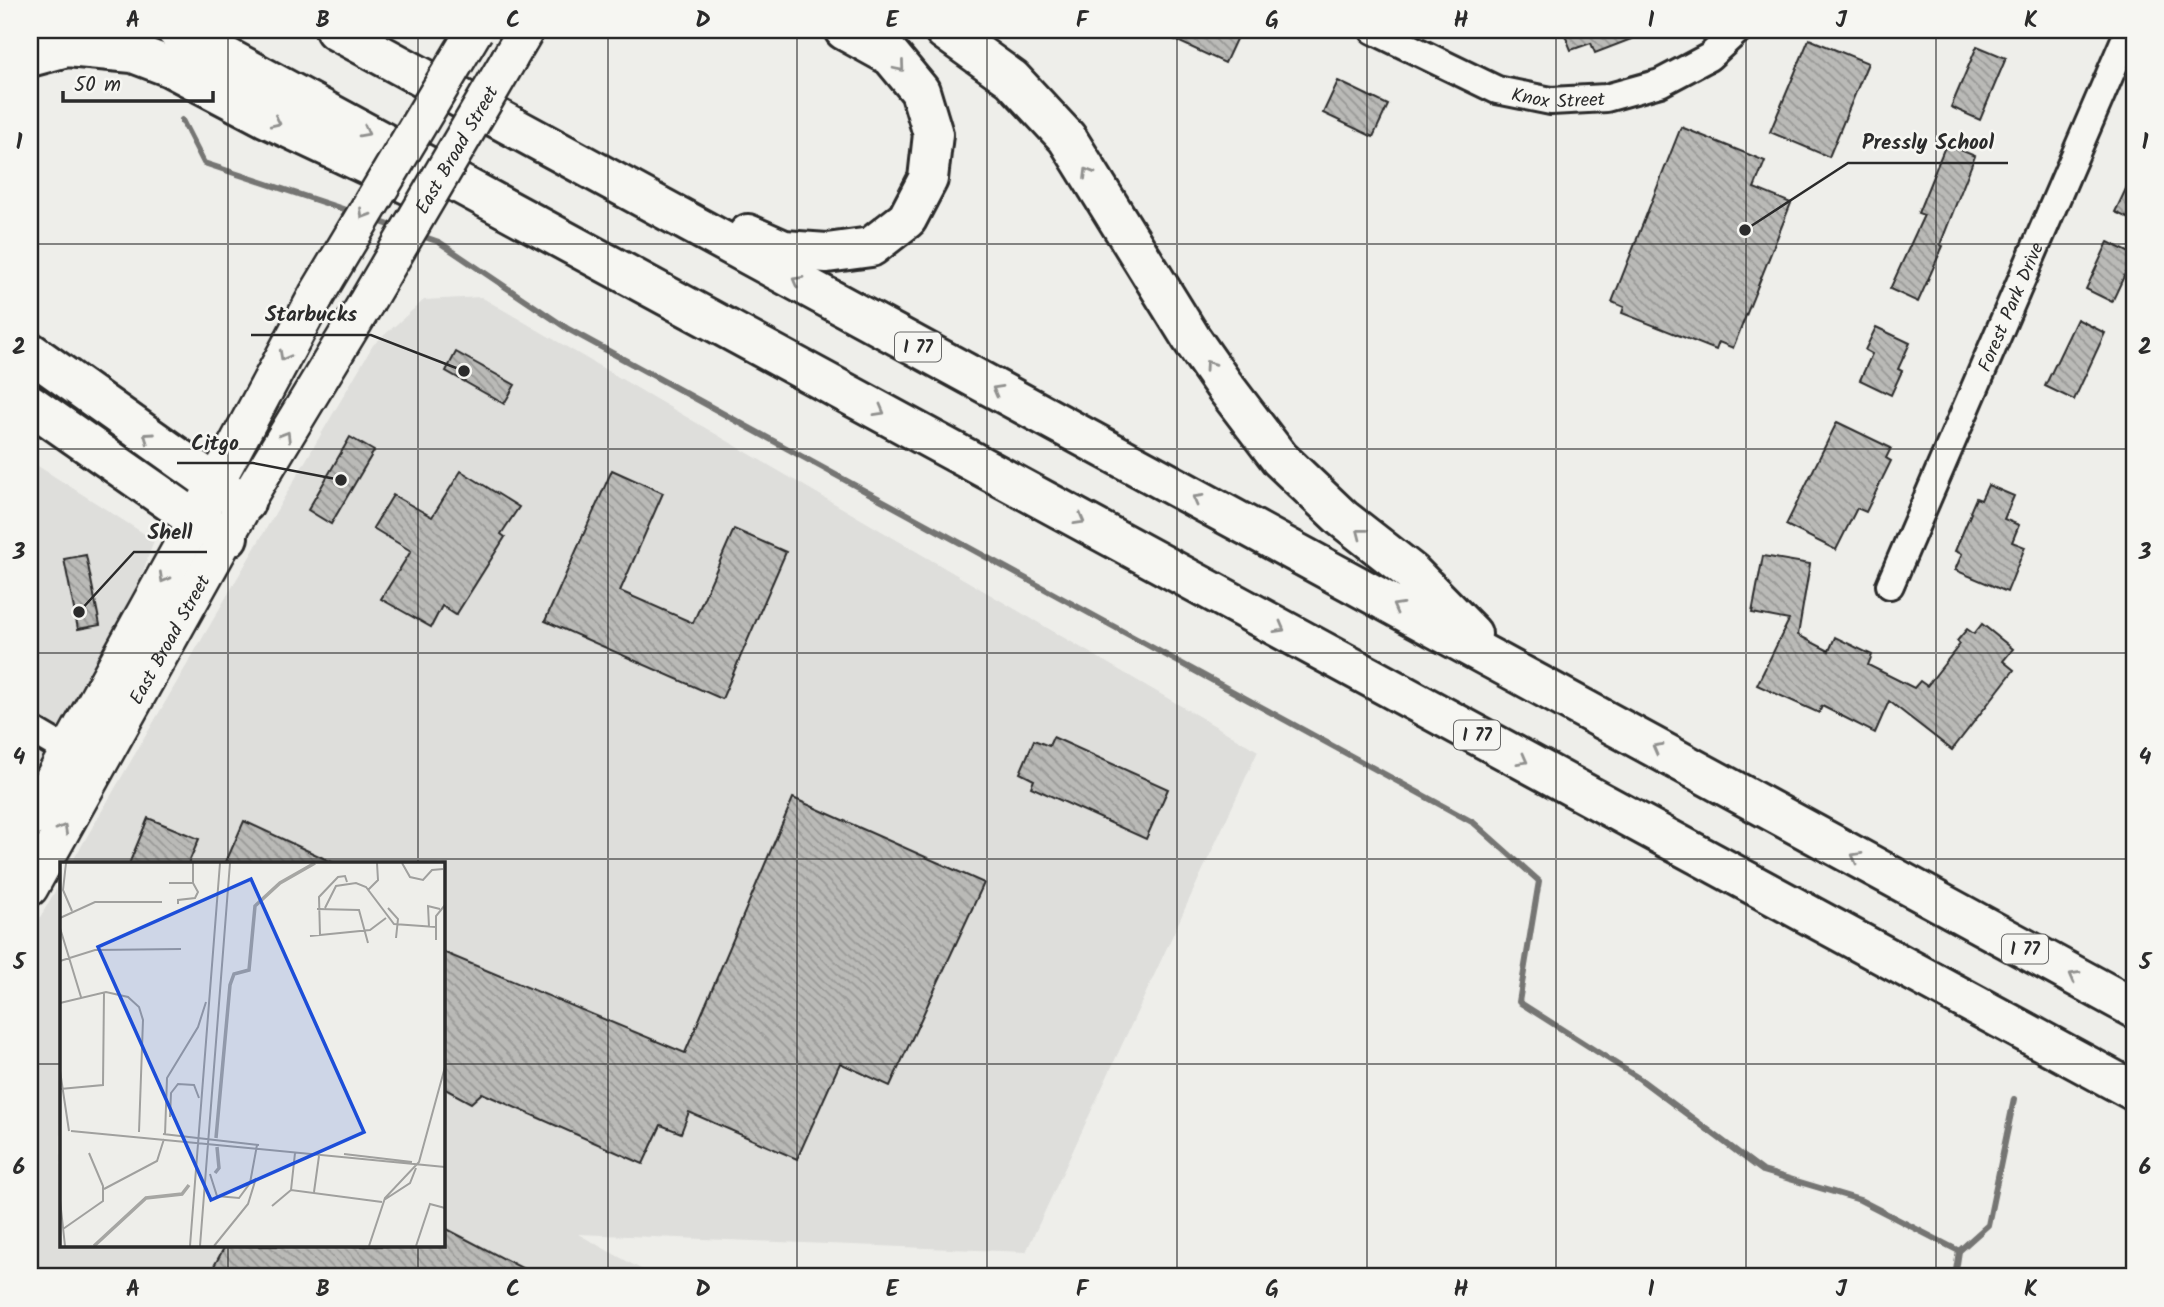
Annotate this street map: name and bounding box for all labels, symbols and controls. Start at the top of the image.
text: A [126,3,140,39]
text: B [316,3,330,39]
text: C [506,3,520,39]
text: D [695,3,711,39]
text: E [886,3,900,39]
text: F [1076,3,1090,39]
text: G [1265,3,1279,39]
text: H [1454,3,1469,39]
text: I [1647,3,1655,39]
text: J [1835,3,1847,39]
text: K [2024,3,2038,39]
one-way arrow [892,59,904,72]
scale bar [63,60,214,104]
text: 50 m [74,69,121,102]
street label: East Broad Street [408,80,508,220]
street label: Knox Street [1509,80,1607,118]
one-way arrow [269,114,281,128]
callout: Pressly School [1848,121,2008,163]
one-way arrow [358,124,370,137]
text: 1 [16,125,23,161]
text: 1 [2142,125,2149,161]
text: Pressly School [1862,127,1994,160]
one-way arrow [1083,167,1096,180]
one-way arrow [360,207,373,220]
street label: Forest Park Drive [1971,238,2053,377]
one-way arrow [792,276,805,289]
callout: Starbucks [251,293,371,335]
text: Starbucks [265,299,357,332]
text: 2 [12,330,26,366]
text: 2 [2138,330,2152,366]
road number: I 77 [895,332,941,362]
one-way arrow [278,349,292,361]
one-way arrow [1205,360,1217,373]
one-way arrow [992,385,1005,398]
one-way arrow [873,403,886,416]
callout: Citgo [177,421,253,463]
text: Citgo [191,428,239,461]
one-way arrow [278,430,291,443]
one-way arrow [143,433,156,445]
one-way arrow [1192,493,1205,507]
callout: Shell [134,510,207,552]
one-way arrow [1073,511,1086,525]
text: Shell [148,517,193,550]
one-way arrow [1357,529,1370,541]
text: 3 [12,535,26,571]
text: 3 [2138,535,2152,571]
street label: East Broad Street [122,569,219,711]
one-way arrow [159,571,173,583]
one-way arrow [1392,602,1404,615]
one-way arrow [1273,620,1285,633]
road number: I 77 [1454,720,1500,750]
text: 4 [13,740,26,776]
text: 4 [2139,740,2152,776]
one-way arrow [1651,743,1664,756]
one-way arrow [1516,752,1528,765]
one-way arrow [55,823,68,836]
one-way arrow [1851,852,1864,865]
inset map [60,862,444,1248]
road number: I 77 [2002,934,2048,964]
text: 5 [12,945,27,981]
text: 5 [2138,945,2153,981]
one-way arrow [2069,971,2082,984]
text: 6 [13,1150,25,1186]
text: 6 [2139,1150,2151,1186]
text: A [126,1272,140,1307]
text: B [316,1272,330,1307]
text: C [506,1272,520,1307]
text: D [695,1272,711,1307]
text: E [886,1272,900,1307]
text: F [1076,1272,1090,1307]
text: G [1265,1272,1279,1307]
text: H [1454,1272,1469,1307]
text: I [1647,1272,1655,1307]
text: J [1835,1272,1847,1307]
text: K [2024,1272,2038,1307]

